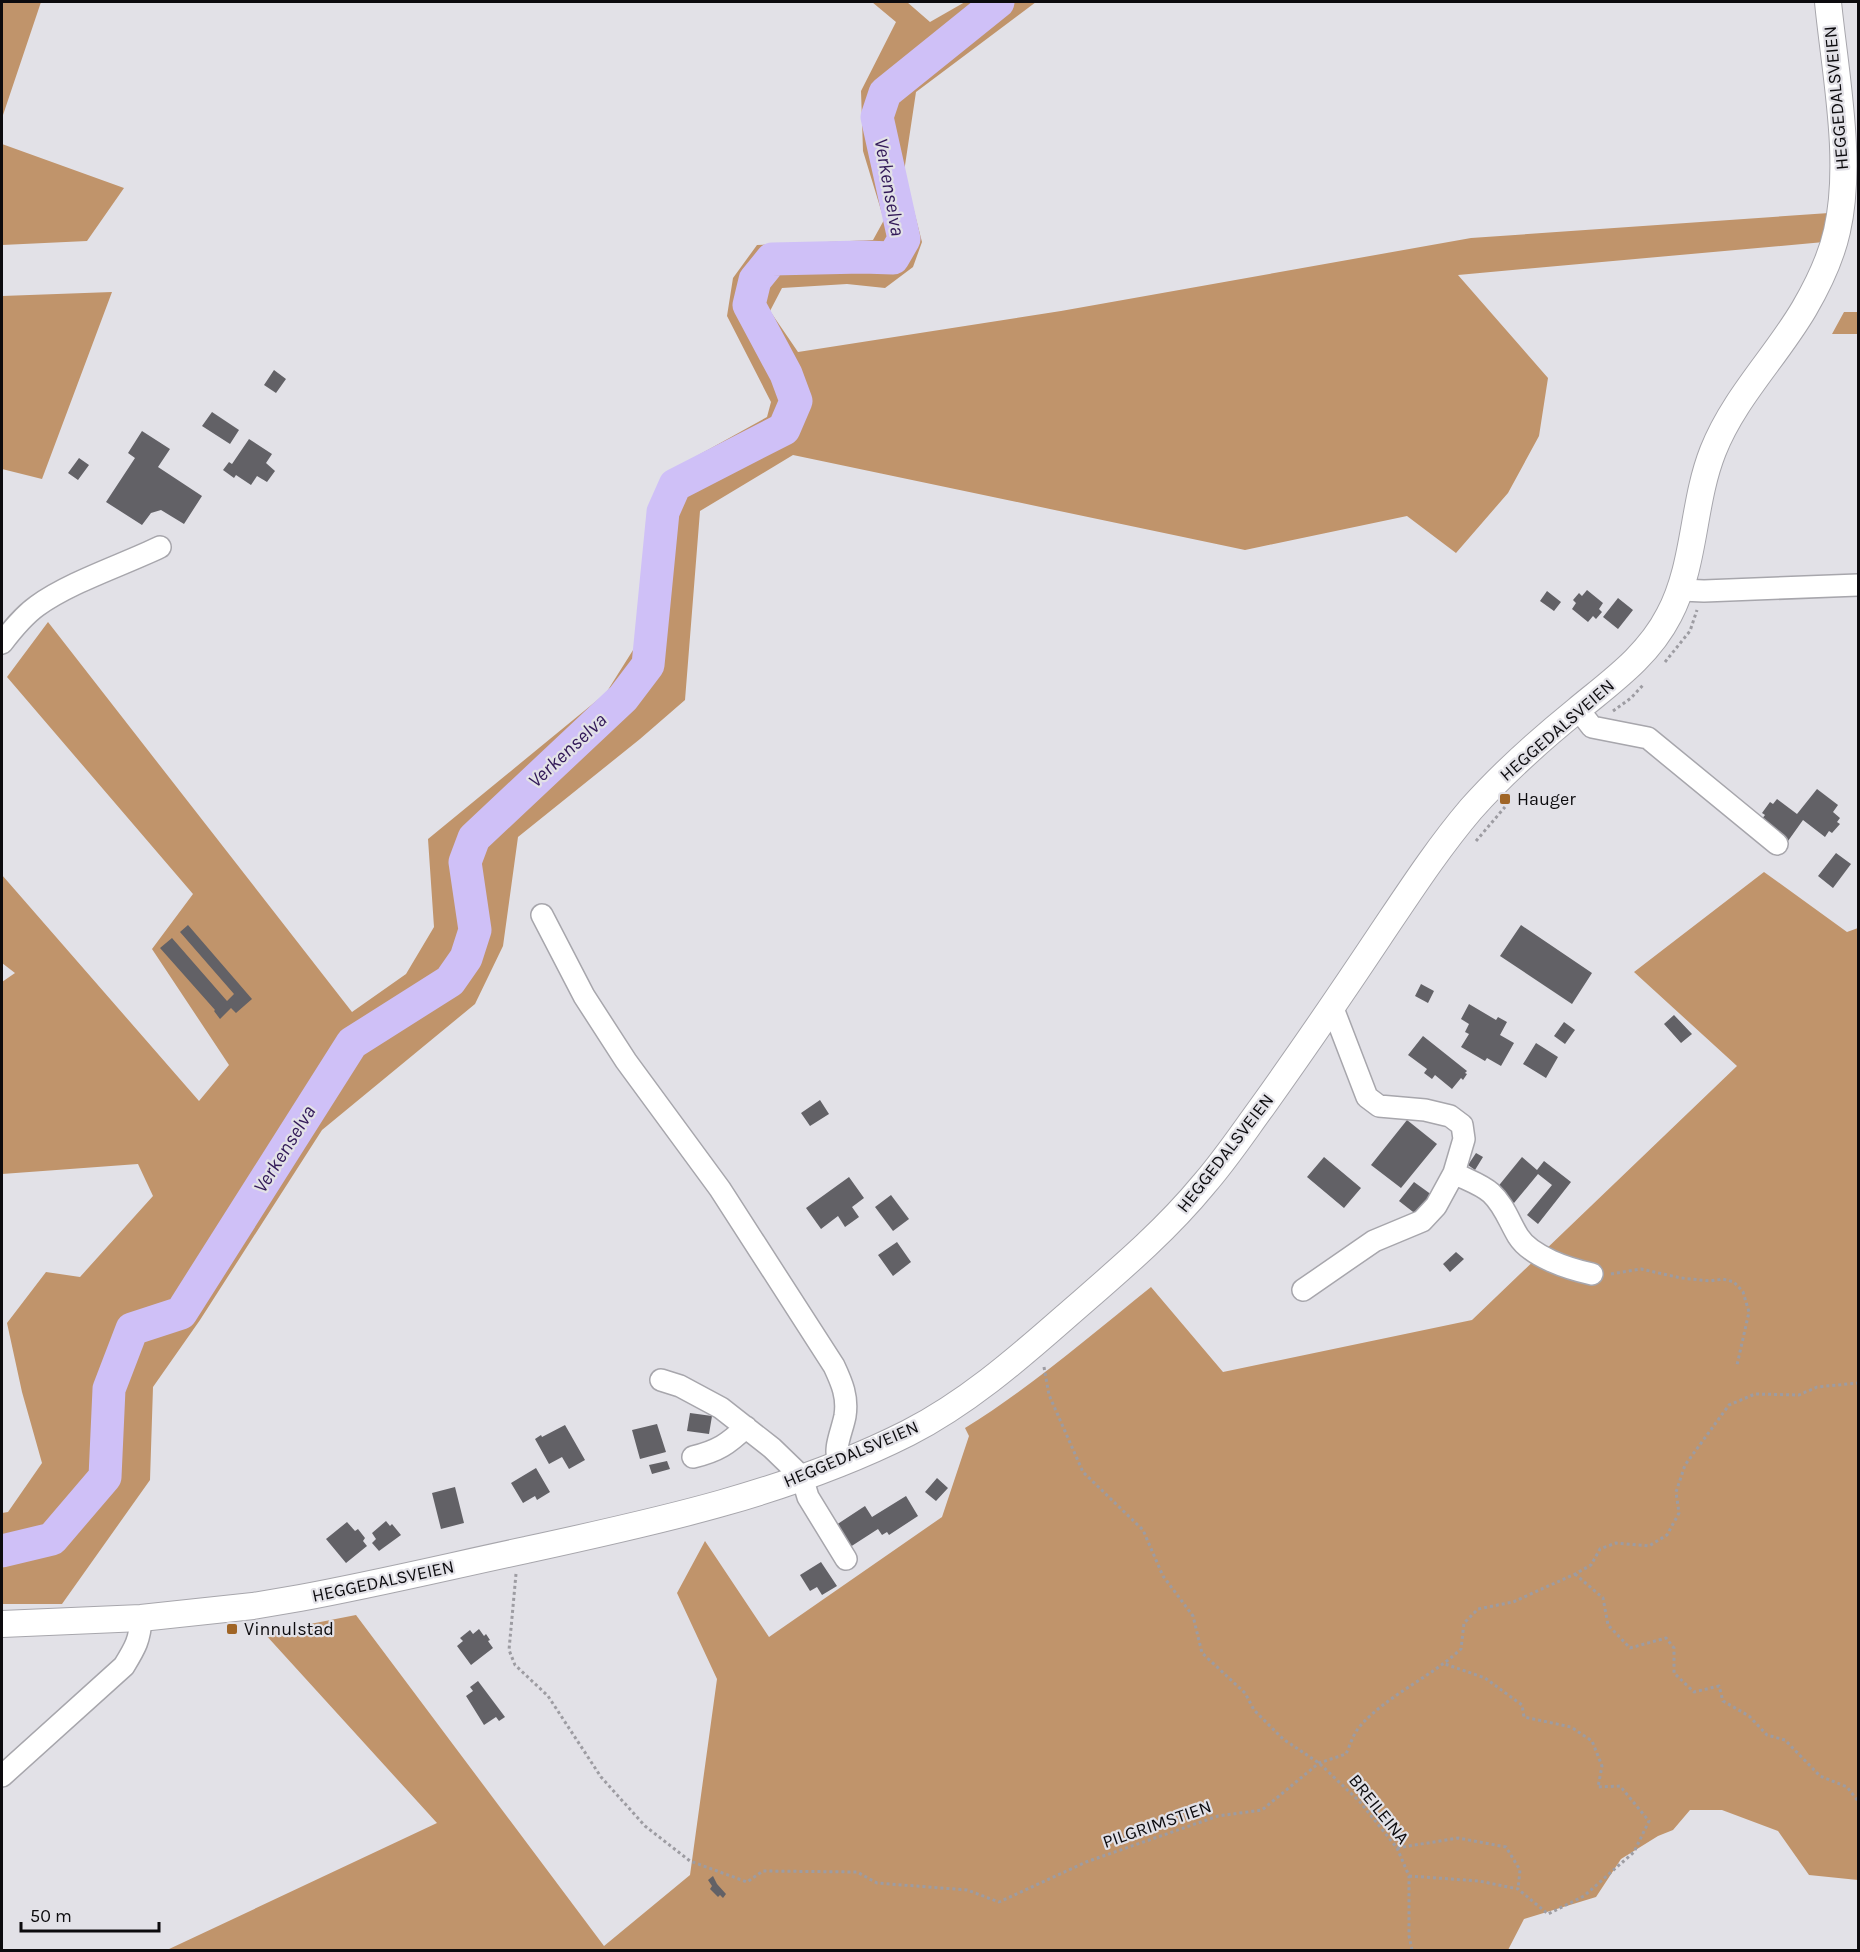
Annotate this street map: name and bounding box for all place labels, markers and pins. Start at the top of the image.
place label: Hauger [1517,788,1576,810]
marker: Hauger [1498,792,1512,806]
place label: Vinnulstad [244,1618,334,1640]
marker: Vinnulstad [225,1622,239,1636]

